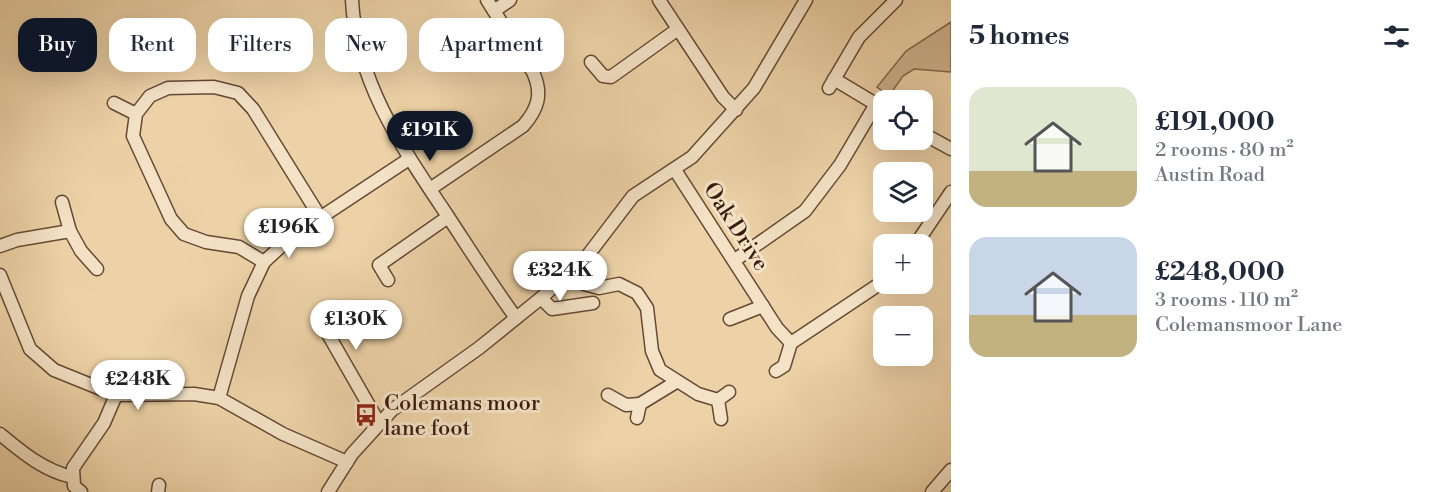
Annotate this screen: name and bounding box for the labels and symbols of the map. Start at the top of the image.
pin: £191K [388,111,472,162]
street label: Oak Drive [697,177,774,276]
pin: £196K [247,208,331,259]
pin: £324K [518,251,602,302]
pin: £130K [314,300,398,351]
pin: £248K [96,360,180,411]
place label: Colemans moor lane foot [384,390,540,442]
bus stop icon: Colemans moor lane foot [353,402,379,428]

